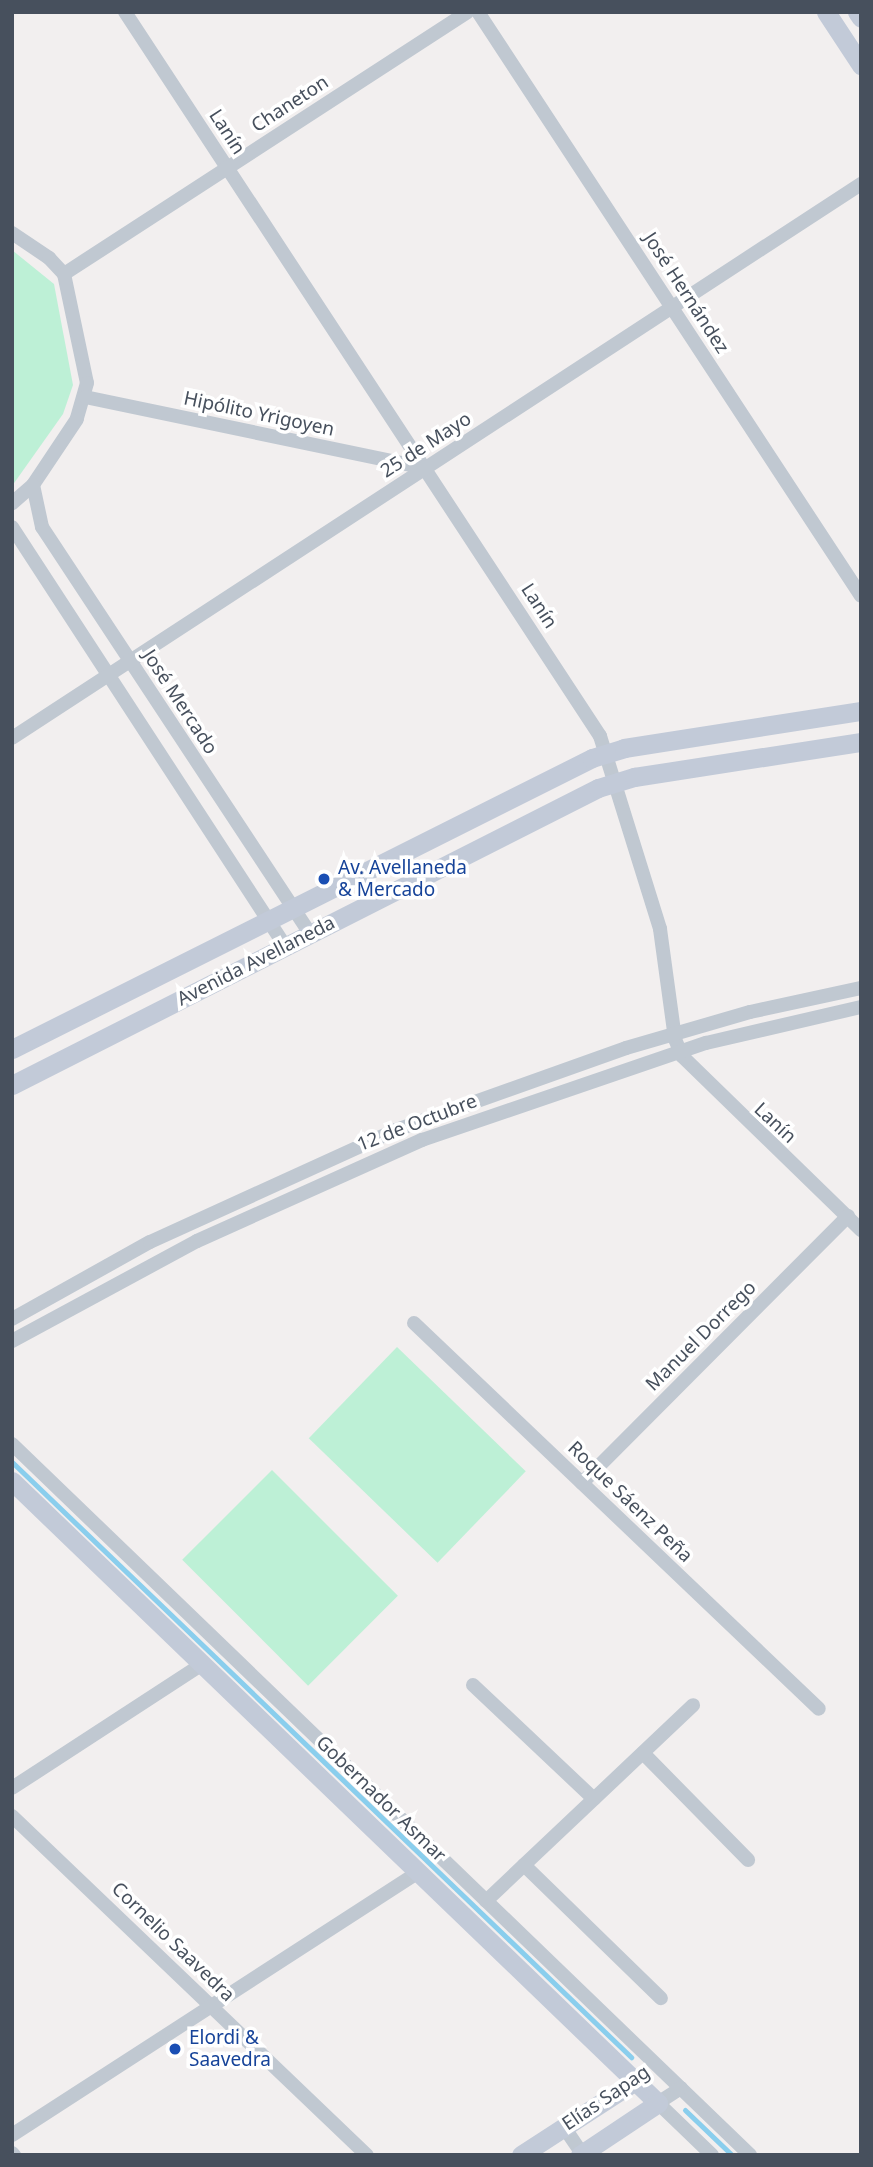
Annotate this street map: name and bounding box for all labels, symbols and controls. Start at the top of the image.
street label: Chaneton [247,71,333,137]
street label: Lanín [204,105,250,159]
street label: José Hernández [638,228,734,358]
street label: Hipólito Yrigoyen [182,387,336,441]
street label: 25 de Mayo [377,407,475,483]
street label: Lanín [516,579,562,633]
street label: José Mercado [138,646,222,758]
place label: Av. Avellaneda & Mercado [338,857,467,901]
marker: Av. Avellaneda & Mercado [316,871,332,887]
street label: Avenida Avellaneda [173,911,339,1011]
street label: 12 de Octubre [354,1090,480,1156]
street label: Lanín [749,1098,801,1148]
street label: Manuel Dorrego [641,1276,761,1396]
street label: Roque Sáenz Peña [563,1437,697,1567]
street label: Gobernador Asmar [311,1731,451,1867]
street label: Cornelio Saavedra [107,1878,239,2006]
place label: Elordi & Saavedra [189,2027,271,2071]
marker: Elordi & Saavedra [167,2041,183,2057]
street label: Elías Sapag [558,2061,654,2135]

